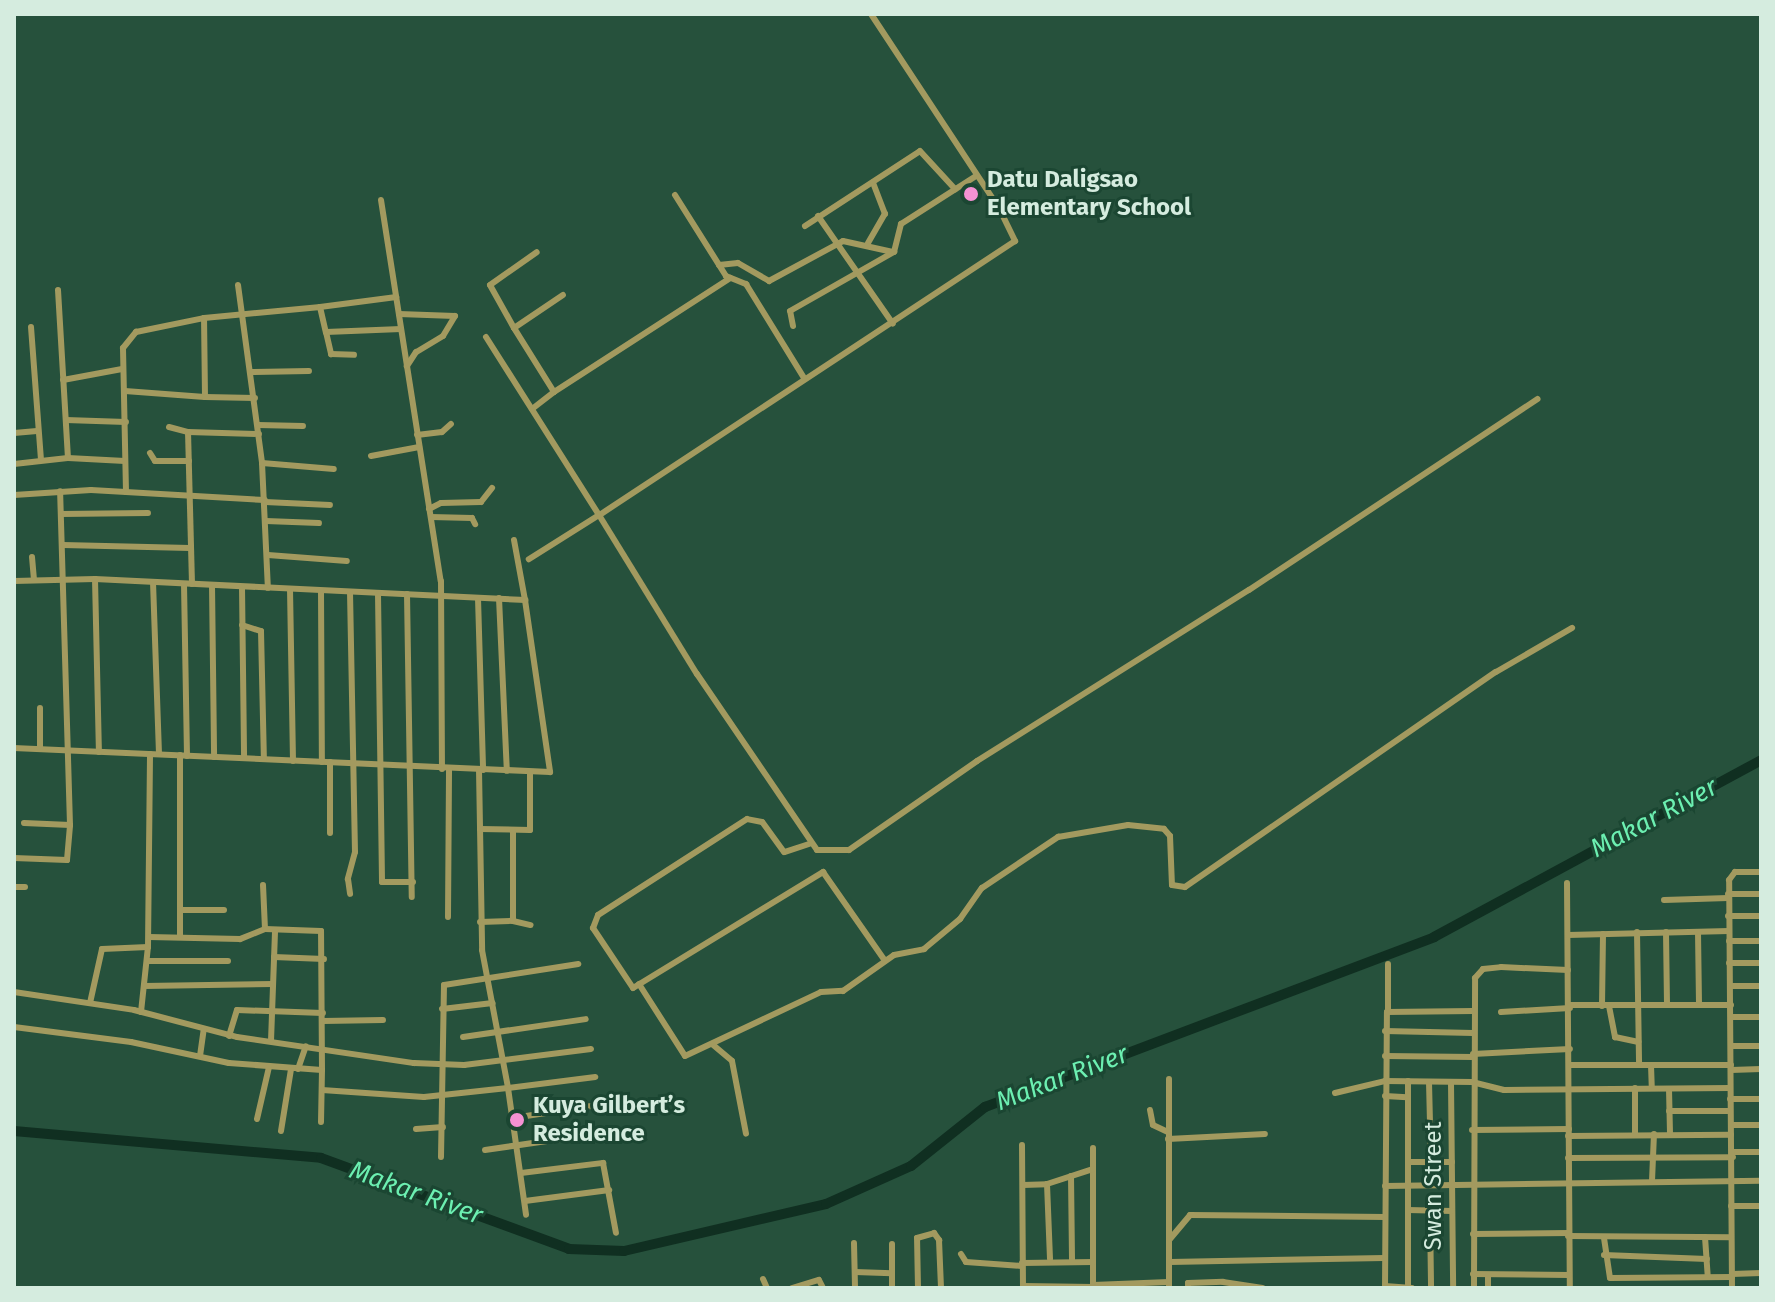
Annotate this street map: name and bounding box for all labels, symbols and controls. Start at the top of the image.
place label: Datu Daligsao Elementary School [987,166,1191,222]
marker: Datu Daligsao Elementary School [962,185,980,203]
water label: Makar River [1585,772,1723,864]
water label: Makar River [991,1038,1133,1118]
place label: Kuya Gilbert’s Residence [533,1092,685,1148]
marker: Kuya Gilbert’s Residence [508,1111,526,1129]
street label: Swan Street [1420,1122,1448,1250]
water label: Makar River [345,1155,487,1231]

